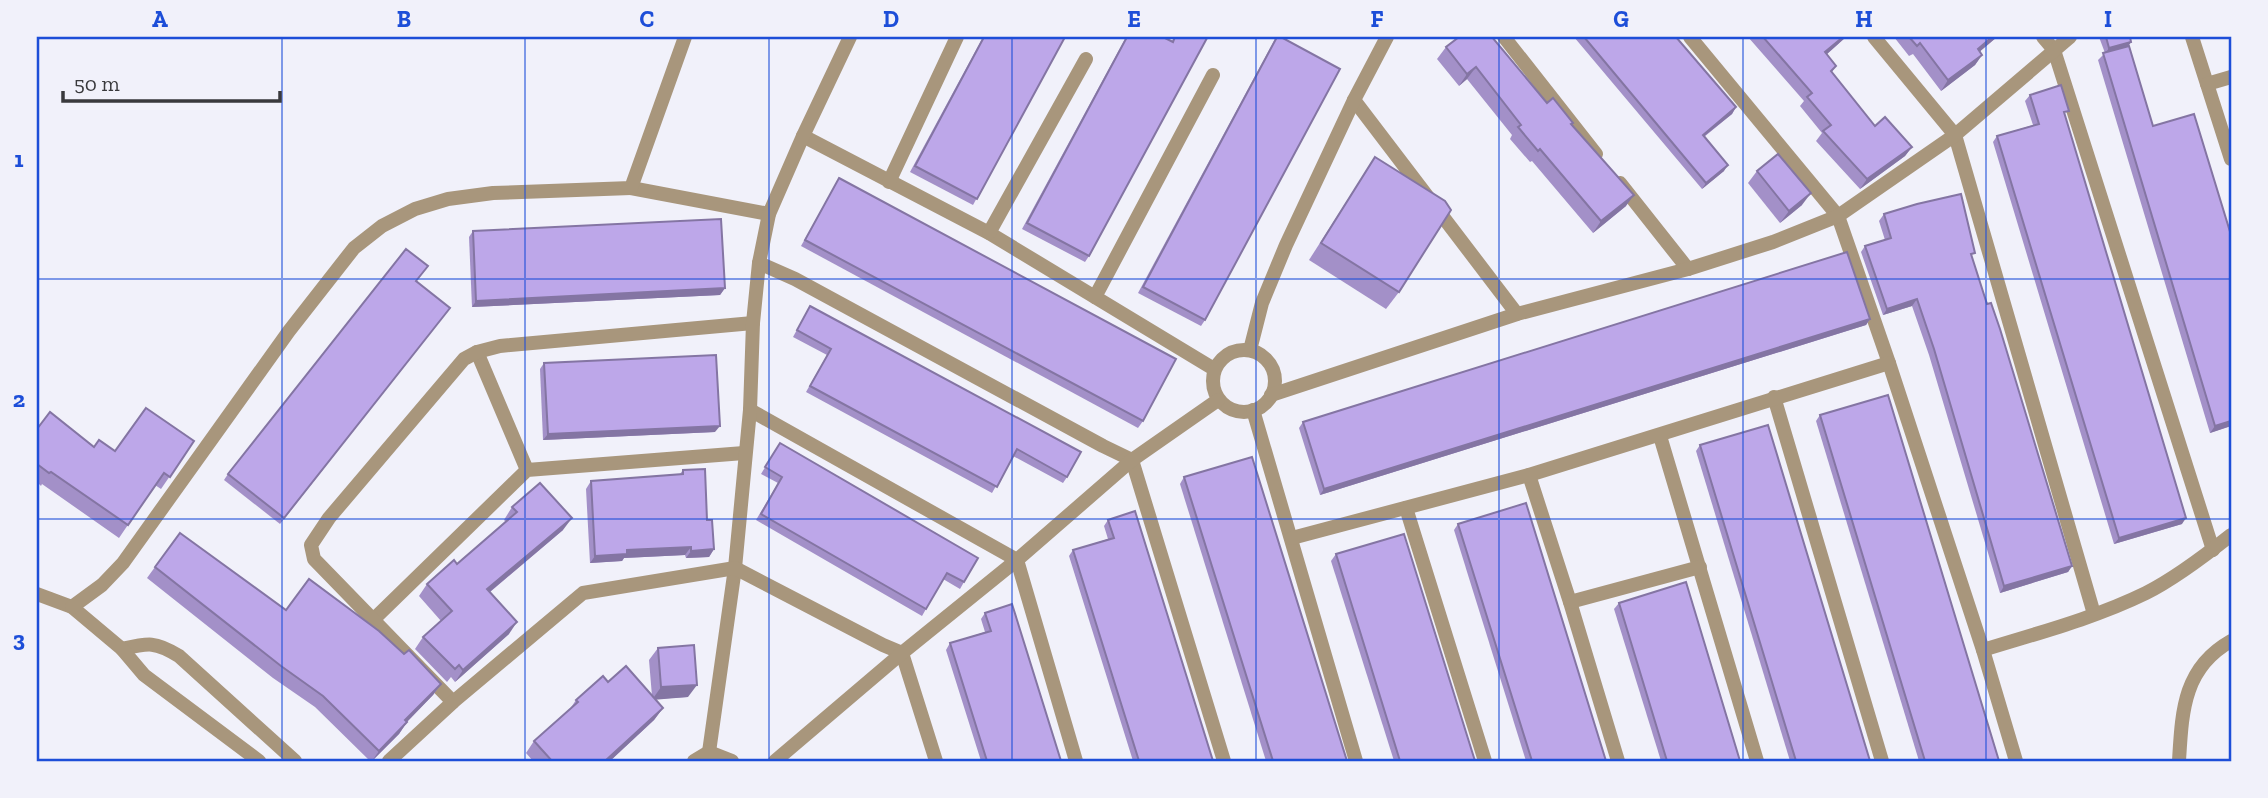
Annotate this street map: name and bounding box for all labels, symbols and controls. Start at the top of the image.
text: A [152,5,168,33]
text: B [397,5,411,33]
text: C [640,5,654,33]
text: D [883,5,899,33]
text: E [1127,5,1141,33]
text: F [1370,5,1384,33]
text: G [1613,5,1629,33]
text: H [1855,5,1873,33]
text: I [2104,5,2112,33]
scale bar [63,60,280,104]
text: 50 m [74,71,120,96]
text: 1 [14,145,24,173]
text: 2 [13,385,25,413]
text: 3 [13,625,25,653]

